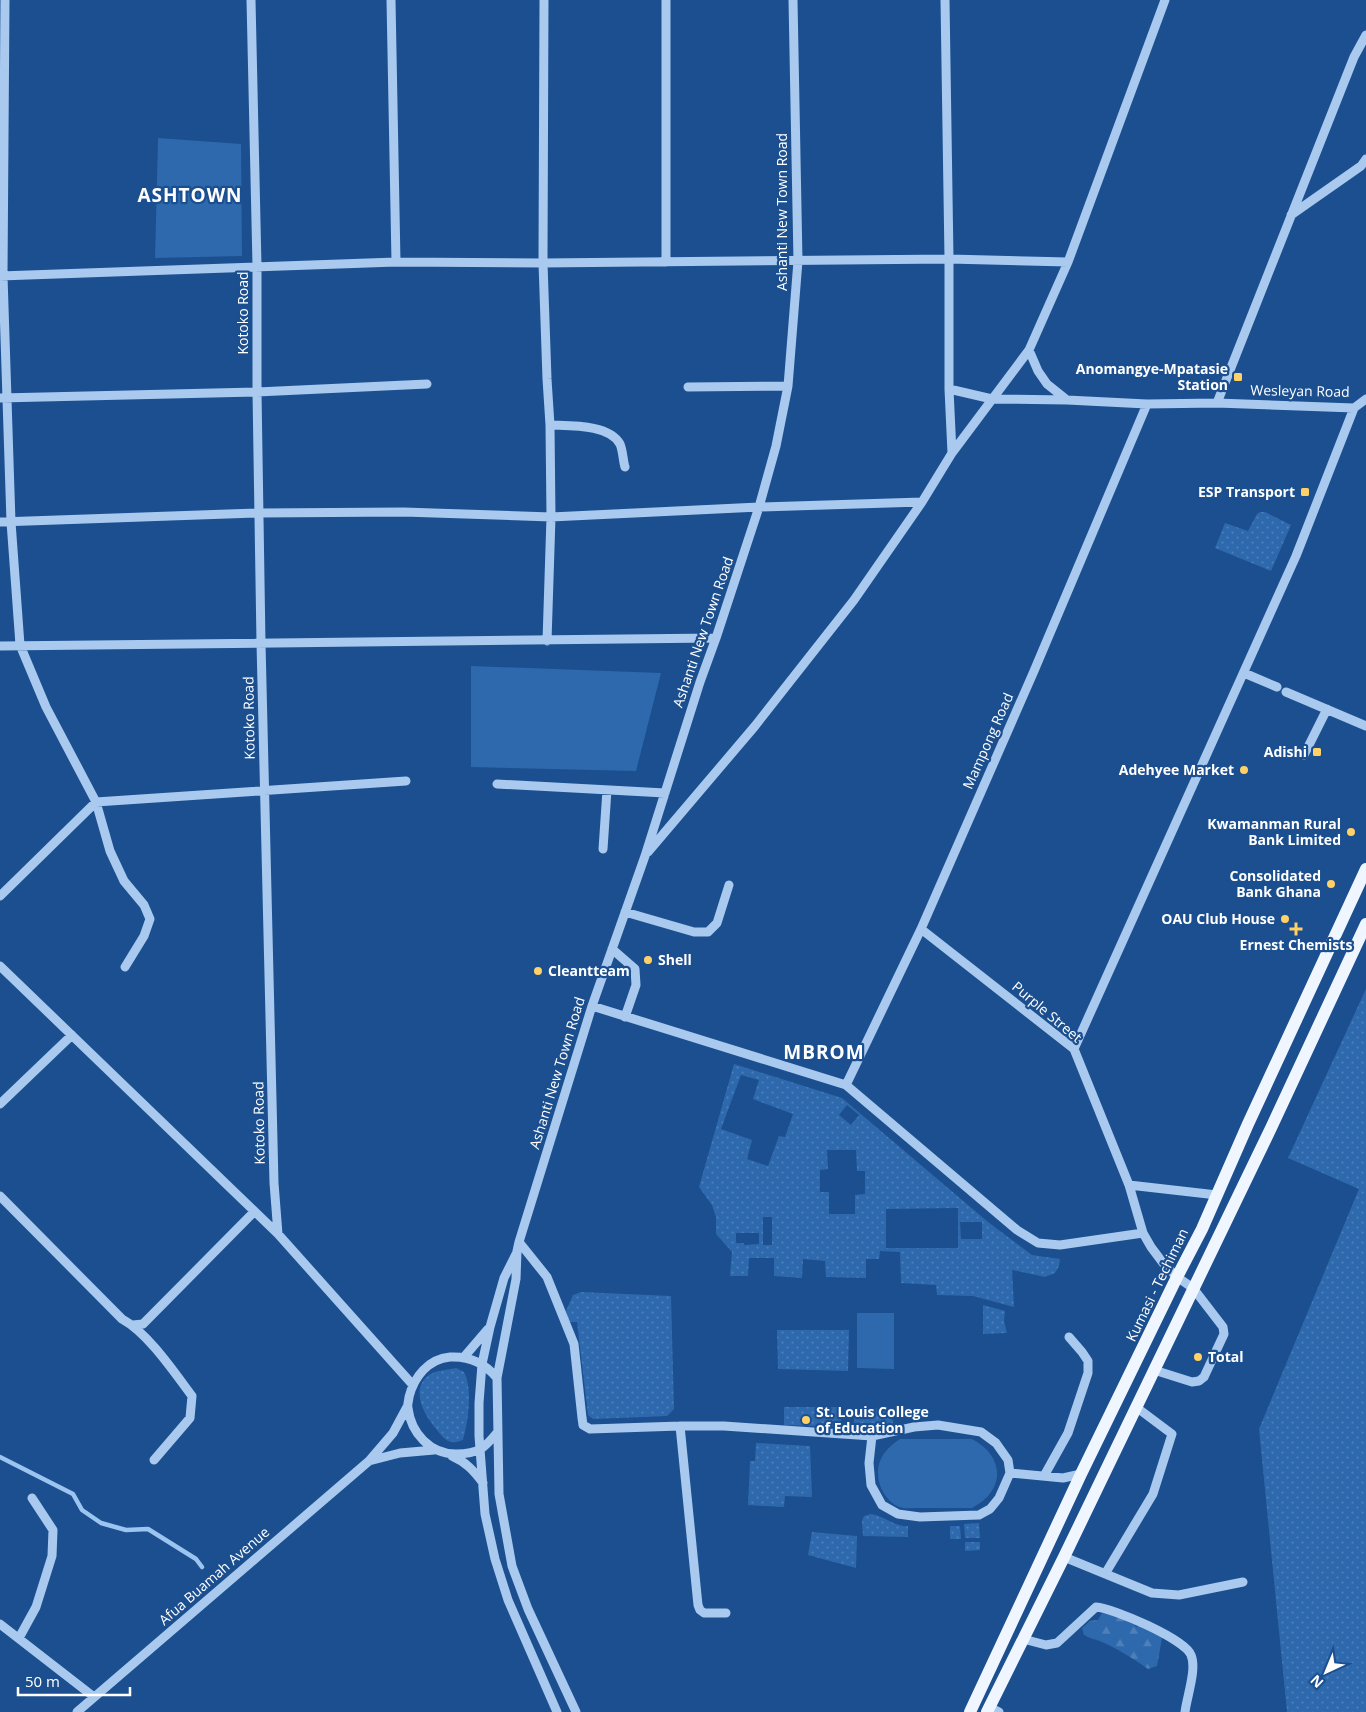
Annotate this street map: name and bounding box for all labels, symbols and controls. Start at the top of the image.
street label: Ashanti New Town Road [772,133,791,291]
district label: ASHTOWN [137,182,243,208]
street label: Kotoko Road [233,271,252,355]
place label: Anomangye-Mpatasie Station [1076,359,1228,394]
marker: Anomangye-Mpatasie Station [1232,371,1244,383]
street label: Wesleyan Road [1250,380,1350,401]
place label: ESP Transport [1198,482,1295,501]
marker: ESP Transport [1299,486,1311,498]
street label: Ashanti New Town Road [668,554,737,710]
street label: Kotoko Road [238,676,259,760]
street label: Mampong Road [958,690,1017,792]
place label: Adishi [1264,742,1307,761]
marker: Adishi [1311,746,1323,758]
place label: Adehyee Market [1119,760,1234,779]
marker: Adehyee Market [1238,764,1250,776]
place label: Kwamanman Rural Bank Limited [1207,814,1341,849]
marker: Kwamanman Rural Bank Limited [1345,826,1357,838]
place label: Consolidated Bank Ghana [1230,866,1321,901]
marker: Consolidated Bank Ghana [1325,878,1337,890]
place label: OAU Club House [1161,909,1275,928]
marker: OAU Club House [1279,913,1291,925]
marker: Ernest Chemists [1290,923,1302,935]
place label: Ernest Chemists [1240,935,1352,954]
place label: Shell [658,950,692,969]
marker: Shell [642,954,654,966]
place label: Cleantteam [548,961,630,980]
marker: Cleantteam [532,965,544,977]
street label: Purple Street [1008,977,1086,1046]
street label: Ashanti New Town Road [524,994,589,1151]
district label: MBROM [783,1039,865,1065]
street label: Kotoko Road [248,1081,269,1165]
street label: Kumasi - Techiman [1121,1225,1192,1344]
place label: Total [1208,1347,1244,1366]
marker: Total [1192,1351,1204,1363]
place label: St. Louis College of Education [816,1402,929,1437]
marker: St. Louis College of Education [800,1414,812,1426]
street label: Afua Buamah Avenue [154,1522,273,1629]
north arrow [1301,1647,1351,1697]
scale bar [18,1664,130,1696]
text: 50 m [25,1671,60,1691]
text: N [1306,1671,1327,1693]

